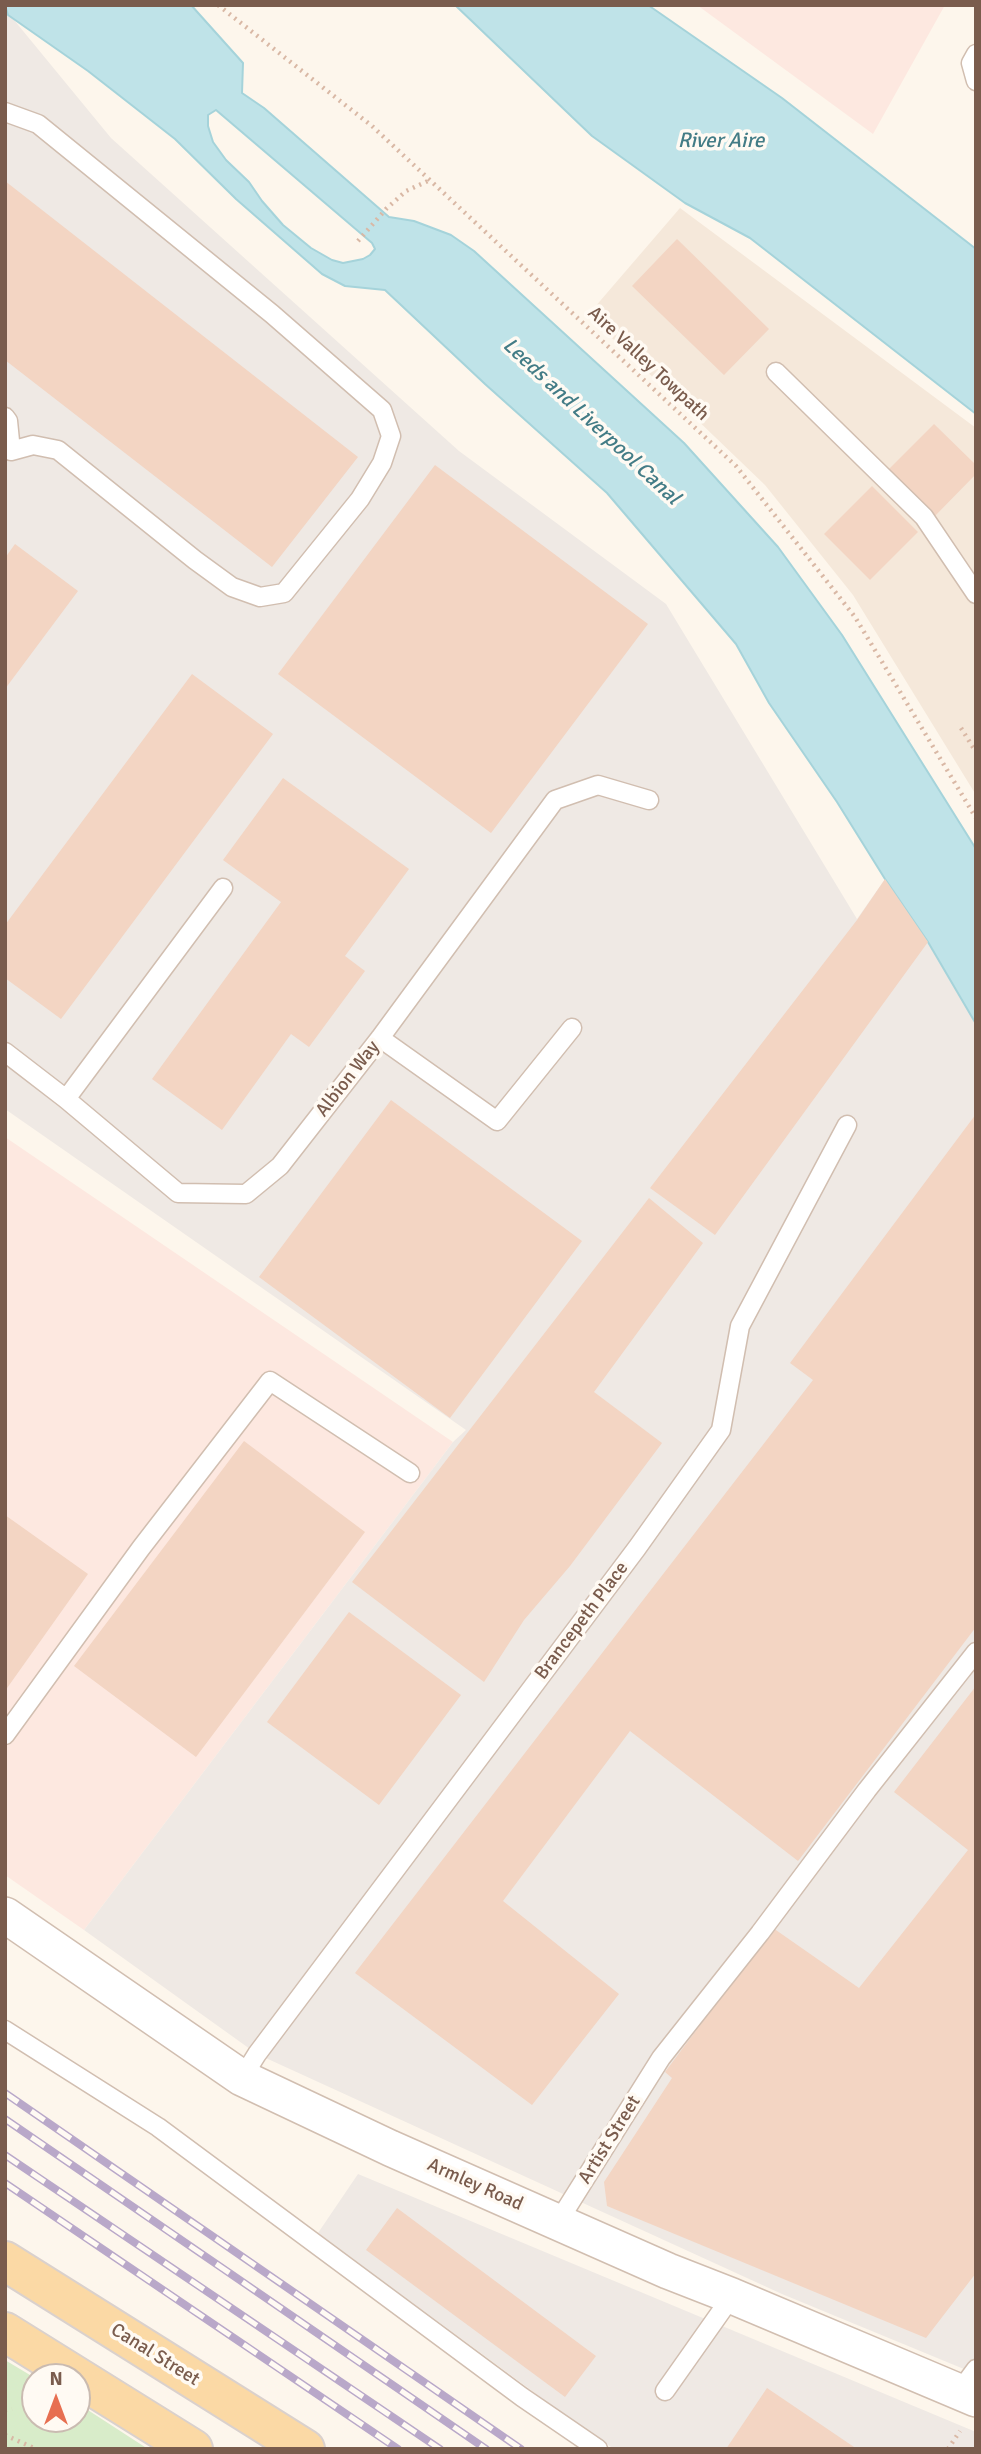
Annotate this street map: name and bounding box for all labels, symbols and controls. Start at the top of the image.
water label: River Aire [678,128,764,154]
street label: Aire Valley Towpath [583,302,713,426]
water label: Leeds and Liverpool Canal [497,333,685,511]
street label: Albion Way [311,1036,385,1122]
street label: Brancepeth Place [530,1558,634,1684]
street label: Artist Street [574,2092,646,2188]
street label: Armley Road [424,2154,526,2216]
street label: Canal Street [106,2319,204,2391]
north arrow [21,2363,91,2433]
text: N [49,2367,63,2391]

